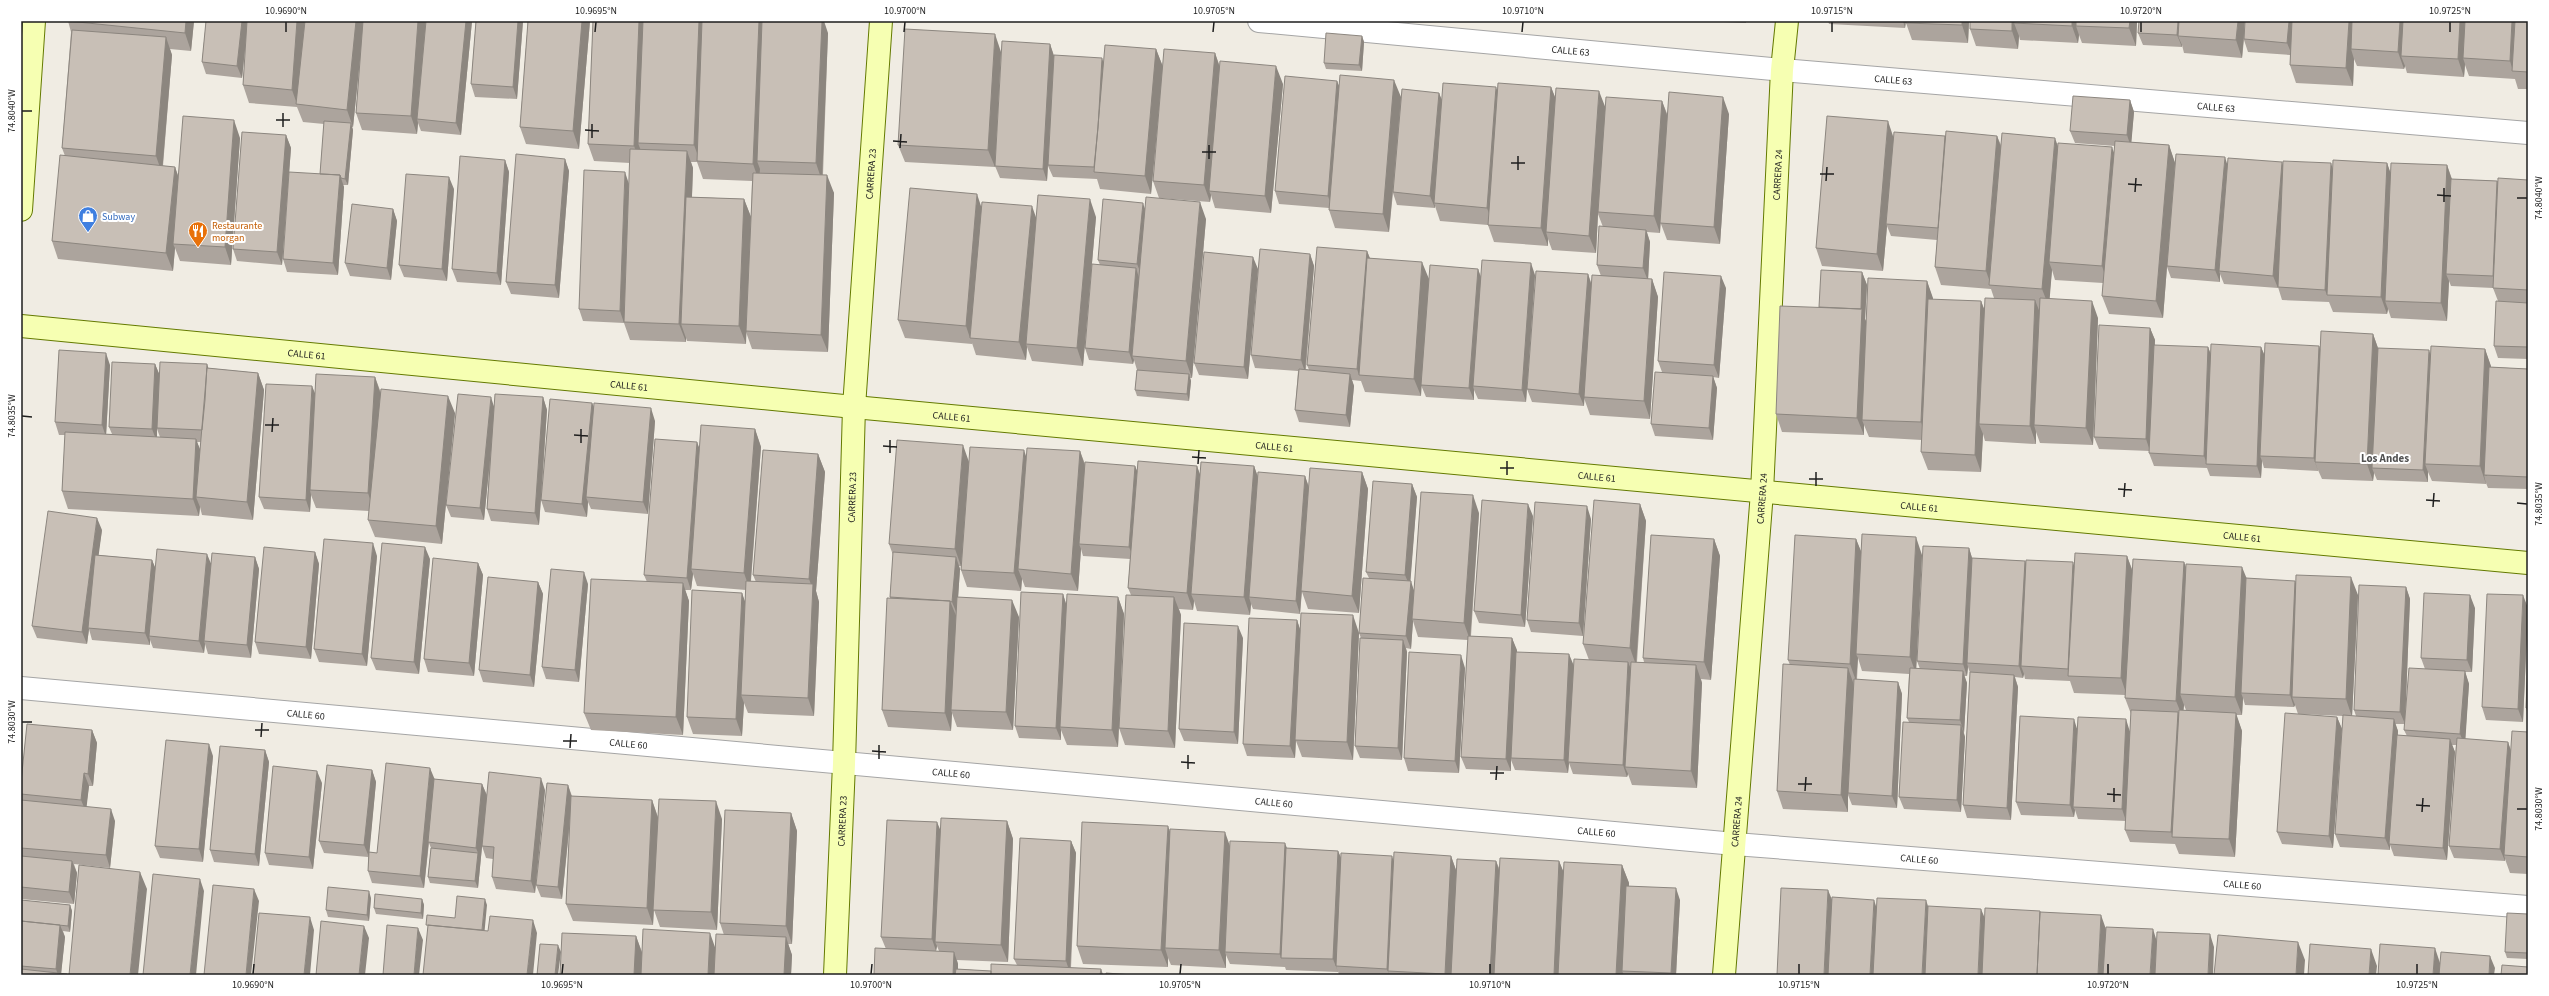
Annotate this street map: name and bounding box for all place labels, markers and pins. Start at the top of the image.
shop icon: Subway [77,205,99,233]
place label: Subway [102,210,135,224]
place label: Restaurante morgan [212,219,262,245]
restaurant icon: Restaurante morgan [187,220,209,248]

